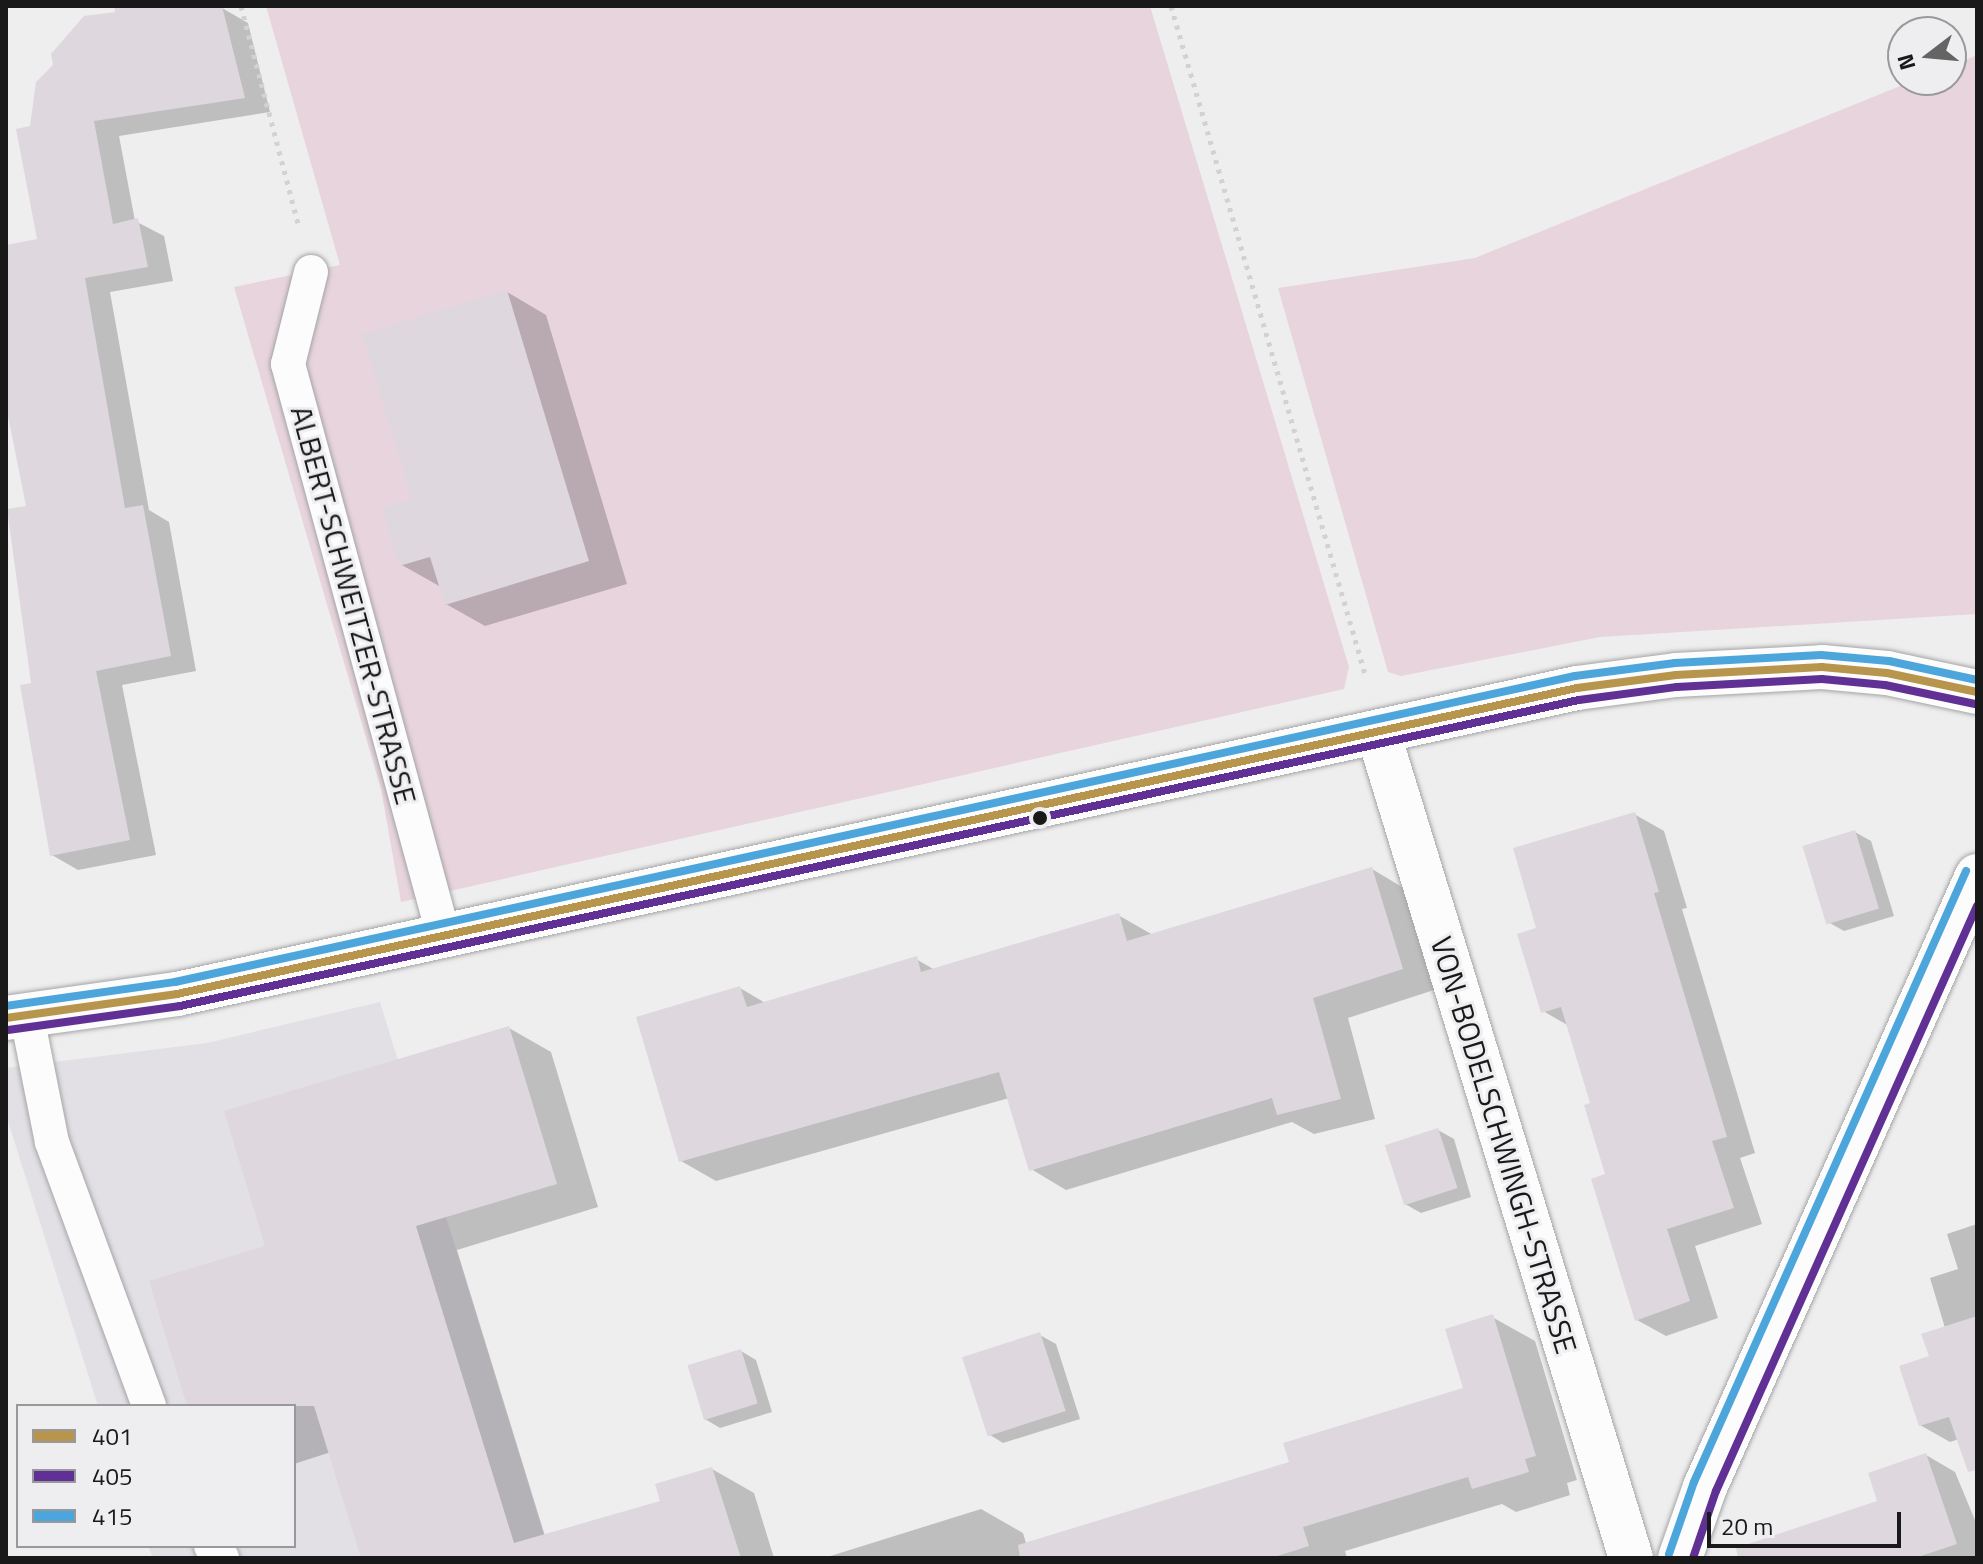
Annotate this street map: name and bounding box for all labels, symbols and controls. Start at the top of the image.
north arrow [1887,16,1967,96]
text: N [1887,50,1924,74]
street label: ALBERT-SCHWEITZER-STRASSE [283,402,425,808]
unlabelled marker [1032,810,1048,826]
street label: VON-BODELSCHWINGH-STRASSE [1423,932,1585,1358]
legend [16,1404,296,1548]
text: 401 [92,1418,132,1454]
text: 405 [92,1458,132,1494]
scale bar [1711,1496,1905,1546]
text: 415 [92,1498,132,1534]
text: 20 m [1721,1508,1773,1544]

